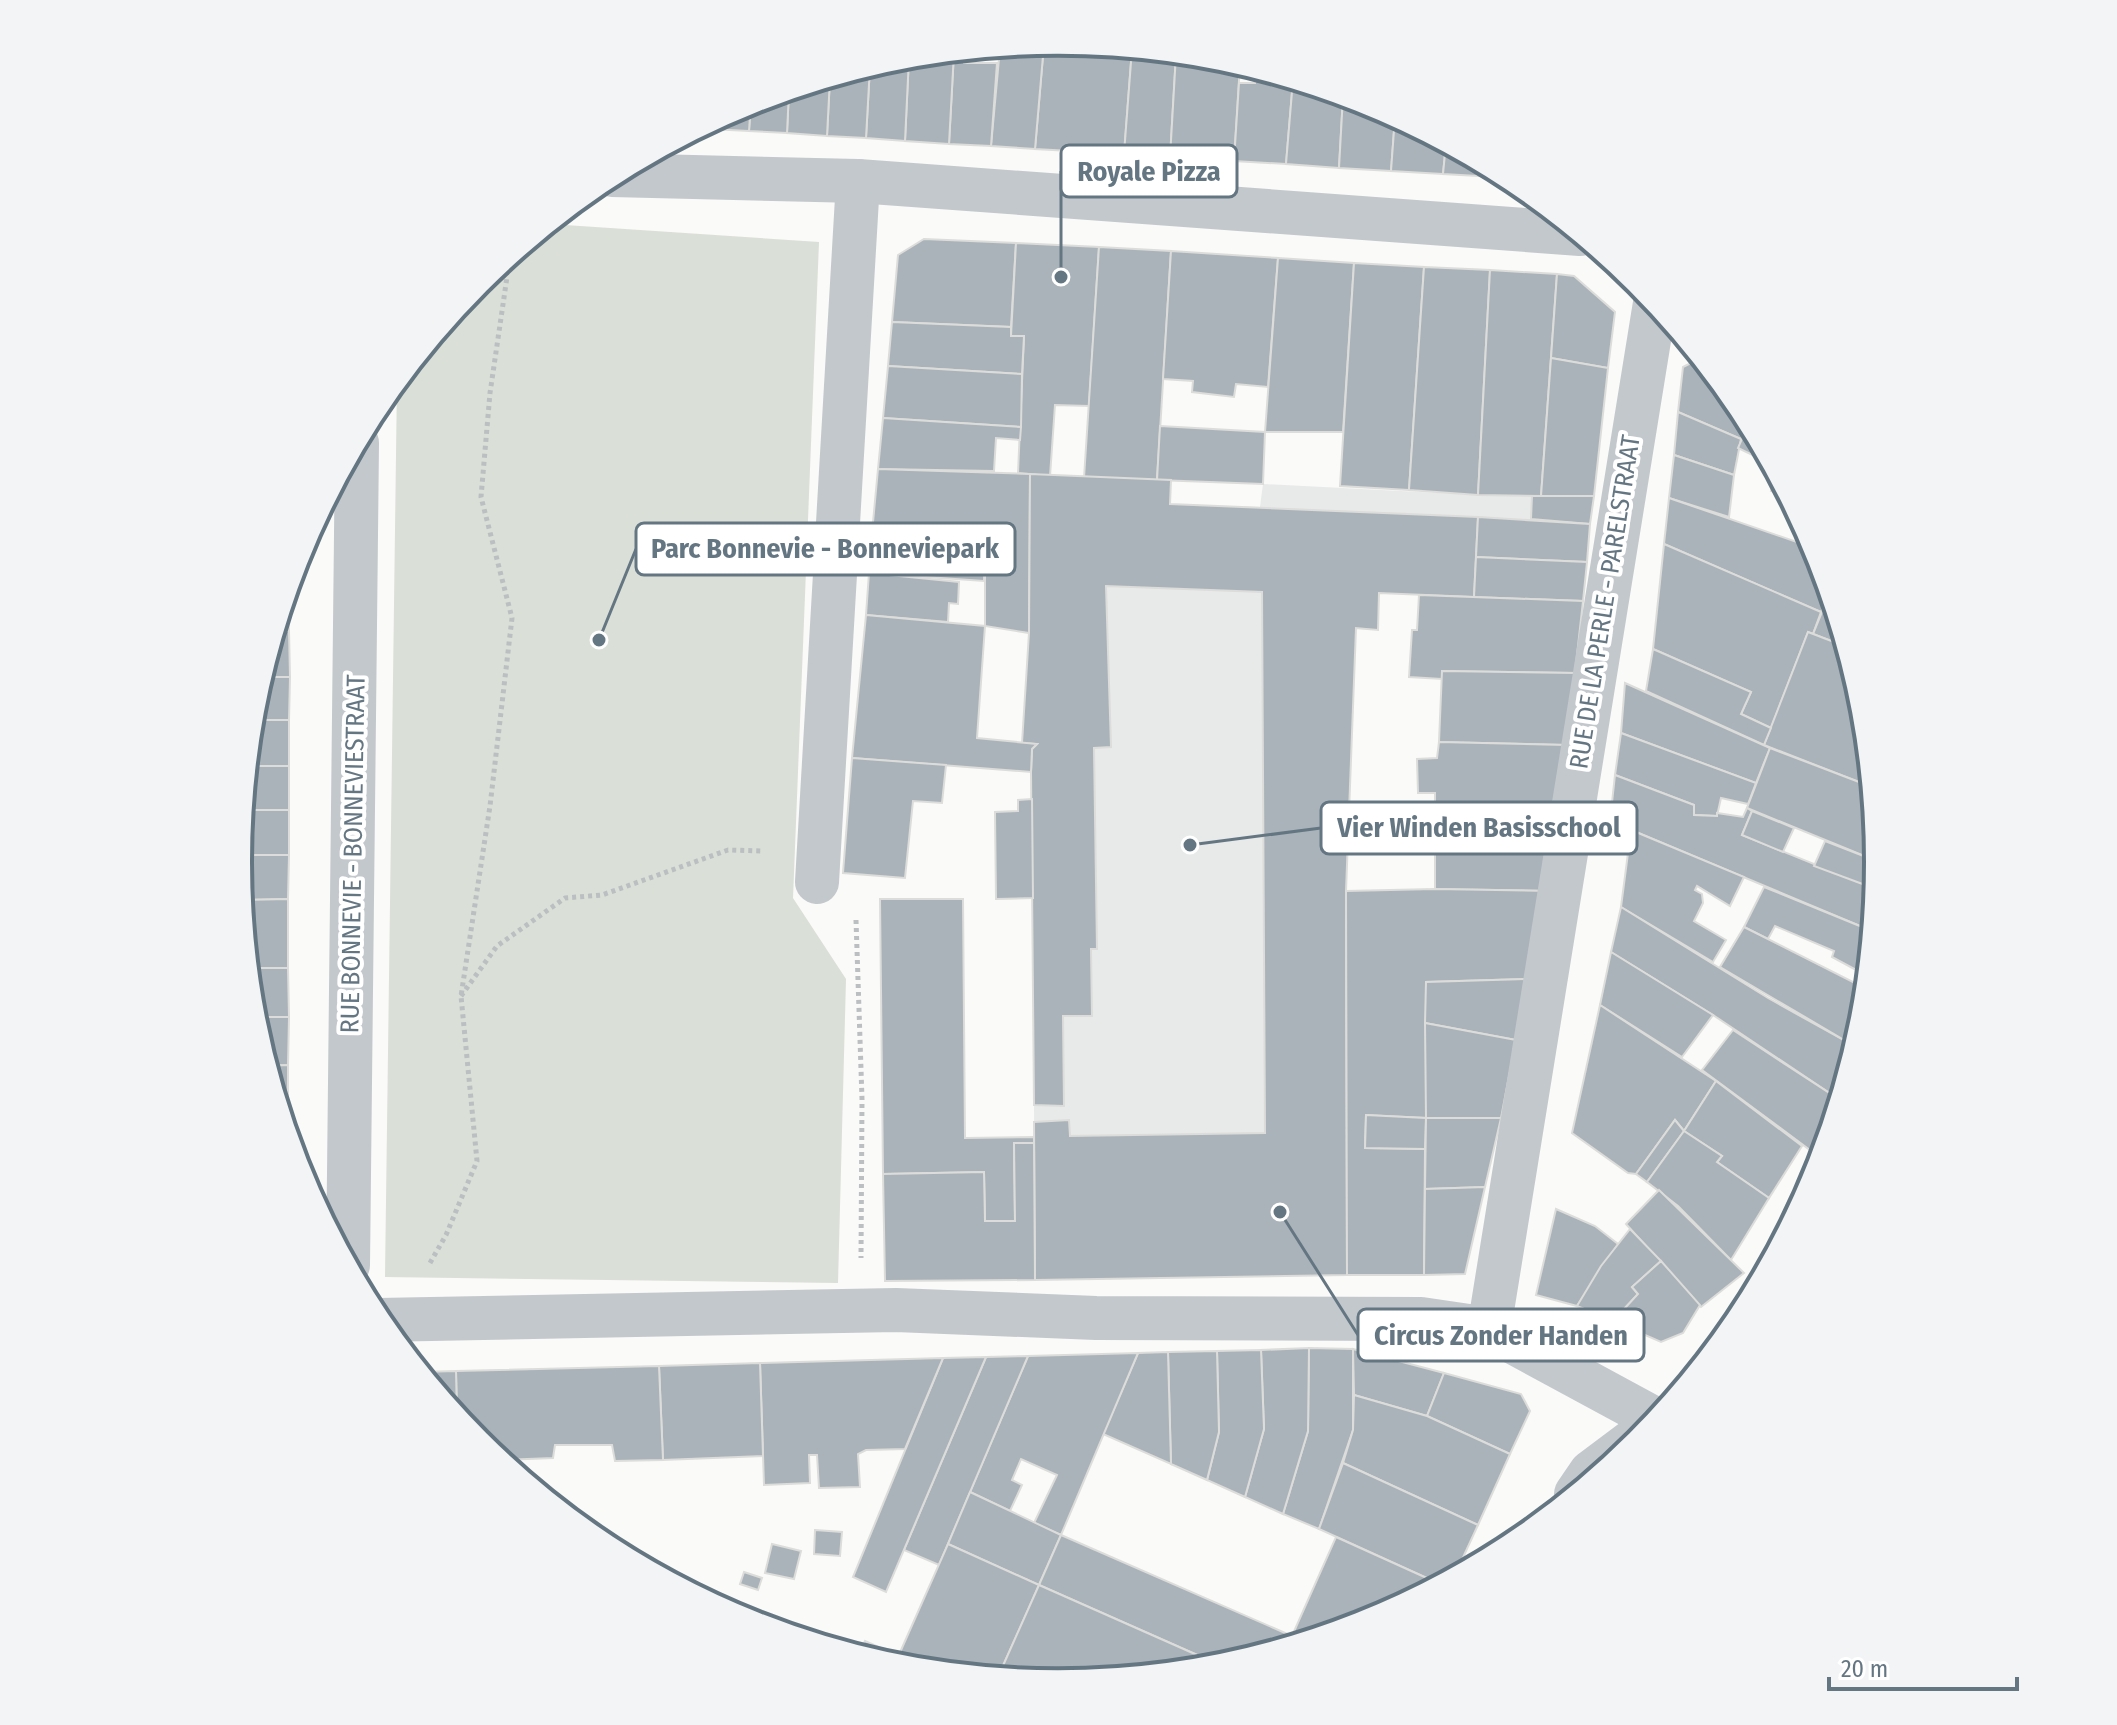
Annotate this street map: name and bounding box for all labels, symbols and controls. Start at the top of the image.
callout: Royale Pizza [1061,145,1237,197]
text: Royale Pizza [1077,155,1221,188]
street label: RUE DE LA PERLE - PARELSTRAAT [1563,433,1647,771]
callout: Parc Bonnevie - Bonneviepark [636,523,1015,575]
text: Parc Bonnevie - Bonneviepark [651,532,1000,565]
street label: RUE BONNEVIE - BONNEVIESTRAAT [334,674,372,1034]
callout: Vier Winden Basisschool [1321,802,1637,854]
text: Vier Winden Basisschool [1336,811,1621,844]
callout: Circus Zonder Handen [1358,1309,1644,1361]
text: Circus Zonder Handen [1374,1319,1628,1352]
scale bar [1829,1641,2017,1691]
text: 20 m [1841,1655,1888,1683]

